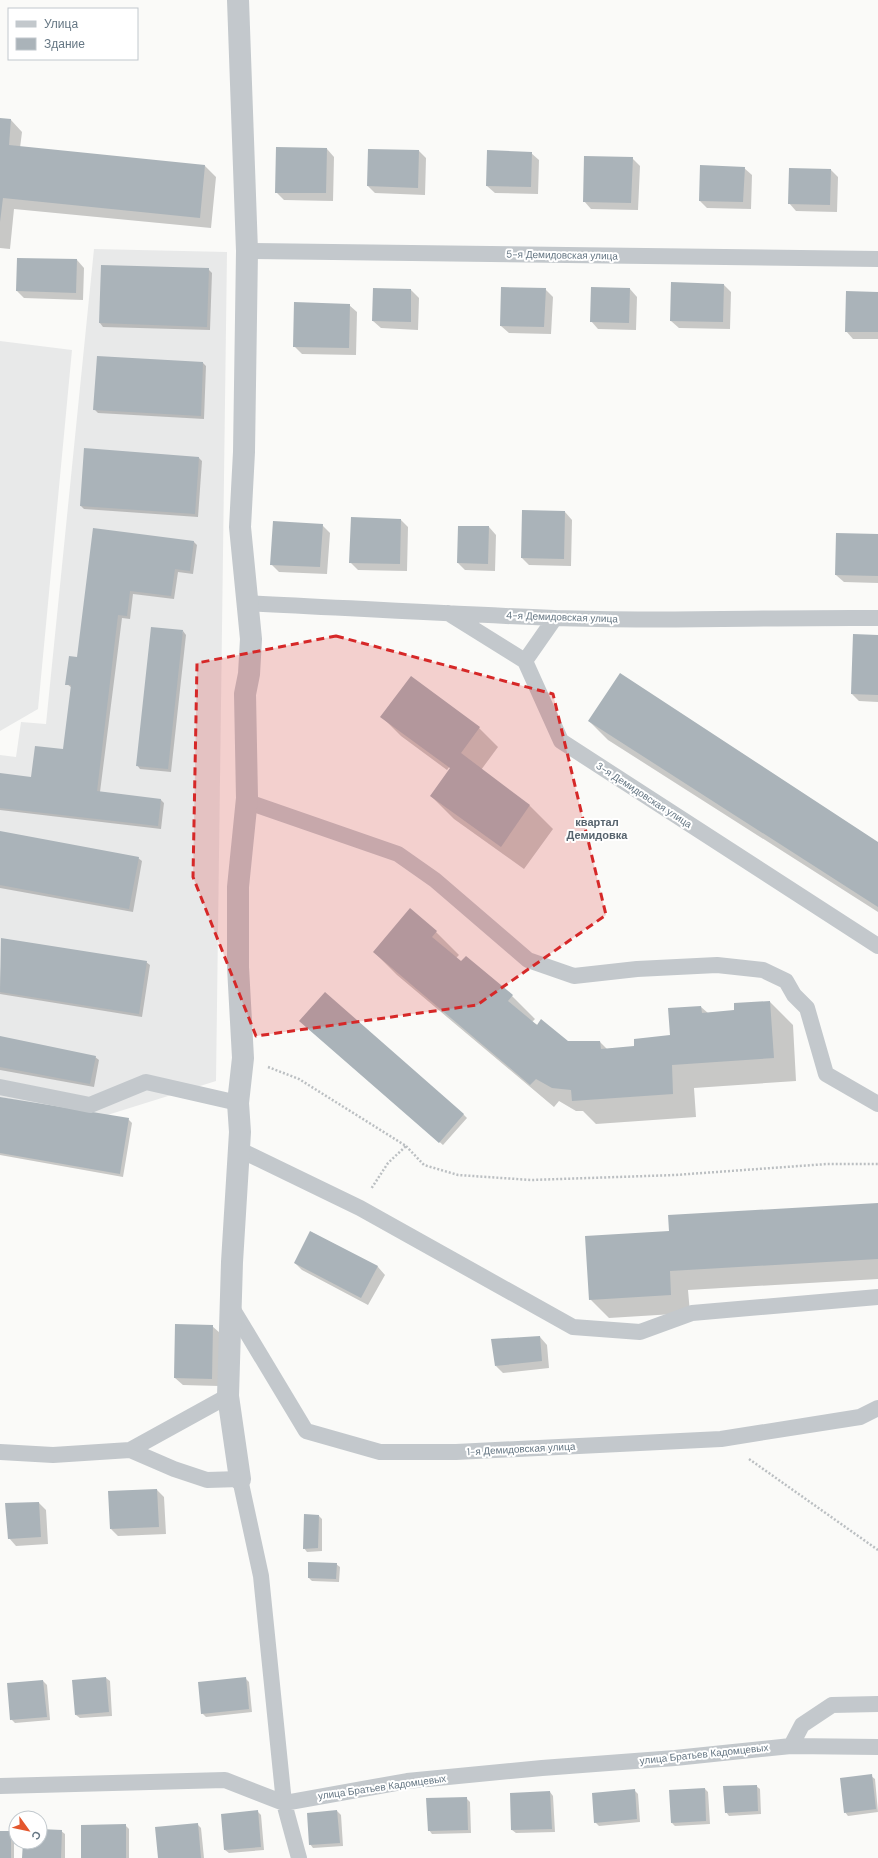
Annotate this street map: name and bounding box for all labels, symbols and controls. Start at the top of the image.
legend [8,8,138,60]
text: Улица [44,16,78,32]
text: Здание [44,36,85,52]
street label: 5-я Демидовская улица [506,248,618,262]
street label: 4-я Демидовская улица [506,609,618,625]
street label: 3-я Демидовская улица [594,759,695,831]
district label: квартал Демидовка [567,815,628,842]
street label: 1-я Демидовская улица [466,1440,576,1458]
street label: улица Братьев Кадомцевых [639,1741,769,1767]
street label: улица Братьев Кадомцевых [317,1772,447,1802]
north arrow [8,1810,48,1850]
text: С [28,1828,44,1843]

